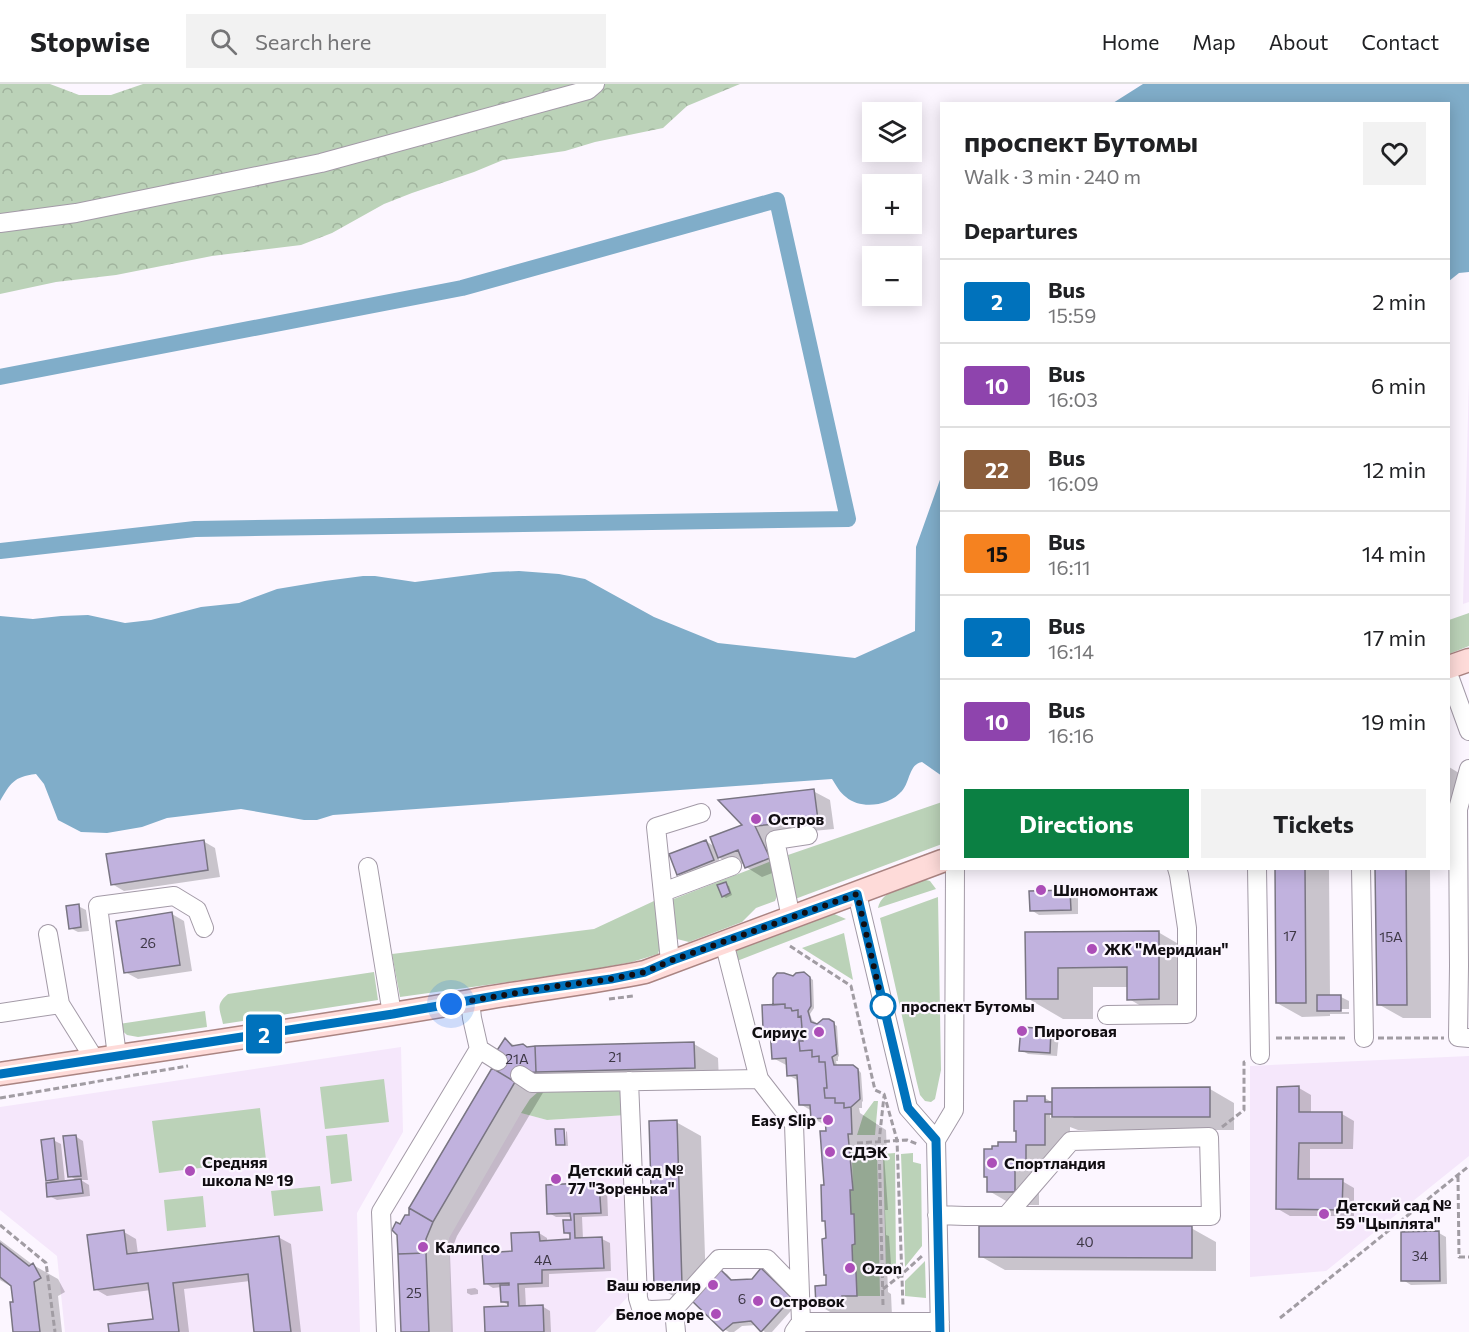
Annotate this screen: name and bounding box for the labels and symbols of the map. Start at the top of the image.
place label: Остров [768,809,824,828]
marker: Остров [749,812,763,826]
place label: Шиномонтаж [1053,880,1159,899]
marker: Шиномонтаж [1034,883,1048,897]
house number: 17 [1283,927,1297,944]
house number: 15А [1379,928,1403,945]
house number: 26 [140,934,156,951]
place label: ЖК "Меридиан" [1104,939,1228,958]
marker: ЖК "Меридиан" [1085,942,1099,956]
your location [436,989,466,1019]
marker: проспект Бутомы [870,993,896,1019]
place label: проспект Бутомы [901,996,1035,1015]
line badge: 2 [244,1014,284,1054]
place label: Пироговая [1034,1021,1117,1040]
place label: Сириус [752,1022,807,1041]
marker: Пироговая [1015,1024,1029,1038]
marker: Сириус [812,1025,826,1039]
house number: 21 [608,1048,622,1065]
house number: 21А [505,1050,529,1067]
place label: Easy Slip [751,1110,816,1129]
marker: Easy Slip [821,1113,835,1127]
place label: СДЭК [842,1142,888,1161]
marker: СДЭК [823,1145,837,1159]
place label: Средняя школа № 19 [202,1152,294,1189]
place label: Спортландия [1004,1153,1106,1172]
marker: Спортландия [985,1156,999,1170]
place label: Детский сад № 77 "Зоренька" [568,1160,684,1197]
marker: Средняя школа № 19 [183,1164,197,1178]
marker: Детский сад № 77 "Зоренька" [549,1172,563,1186]
place label: Детский сад № 59 "Цыплята" [1336,1195,1452,1232]
marker: Детский сад № 59 "Цыплята" [1317,1207,1331,1221]
house number: 40 [1076,1233,1094,1250]
place label: Калипсо [435,1237,500,1256]
marker: Калипсо [416,1240,430,1254]
house number: 34 [1412,1247,1429,1264]
house number: 4А [534,1251,552,1268]
place label: Ozon [862,1258,902,1277]
marker: Ozon [843,1261,857,1275]
place label: Ваш ювелир [607,1275,701,1294]
marker: Ваш ювелир [706,1278,720,1292]
house number: 25 [406,1284,422,1301]
house number: 6 [738,1290,746,1307]
place label: Островок [770,1291,845,1310]
marker: Островок [751,1294,765,1308]
place label: Белое море [615,1304,704,1323]
marker: Белое море [709,1307,723,1321]

